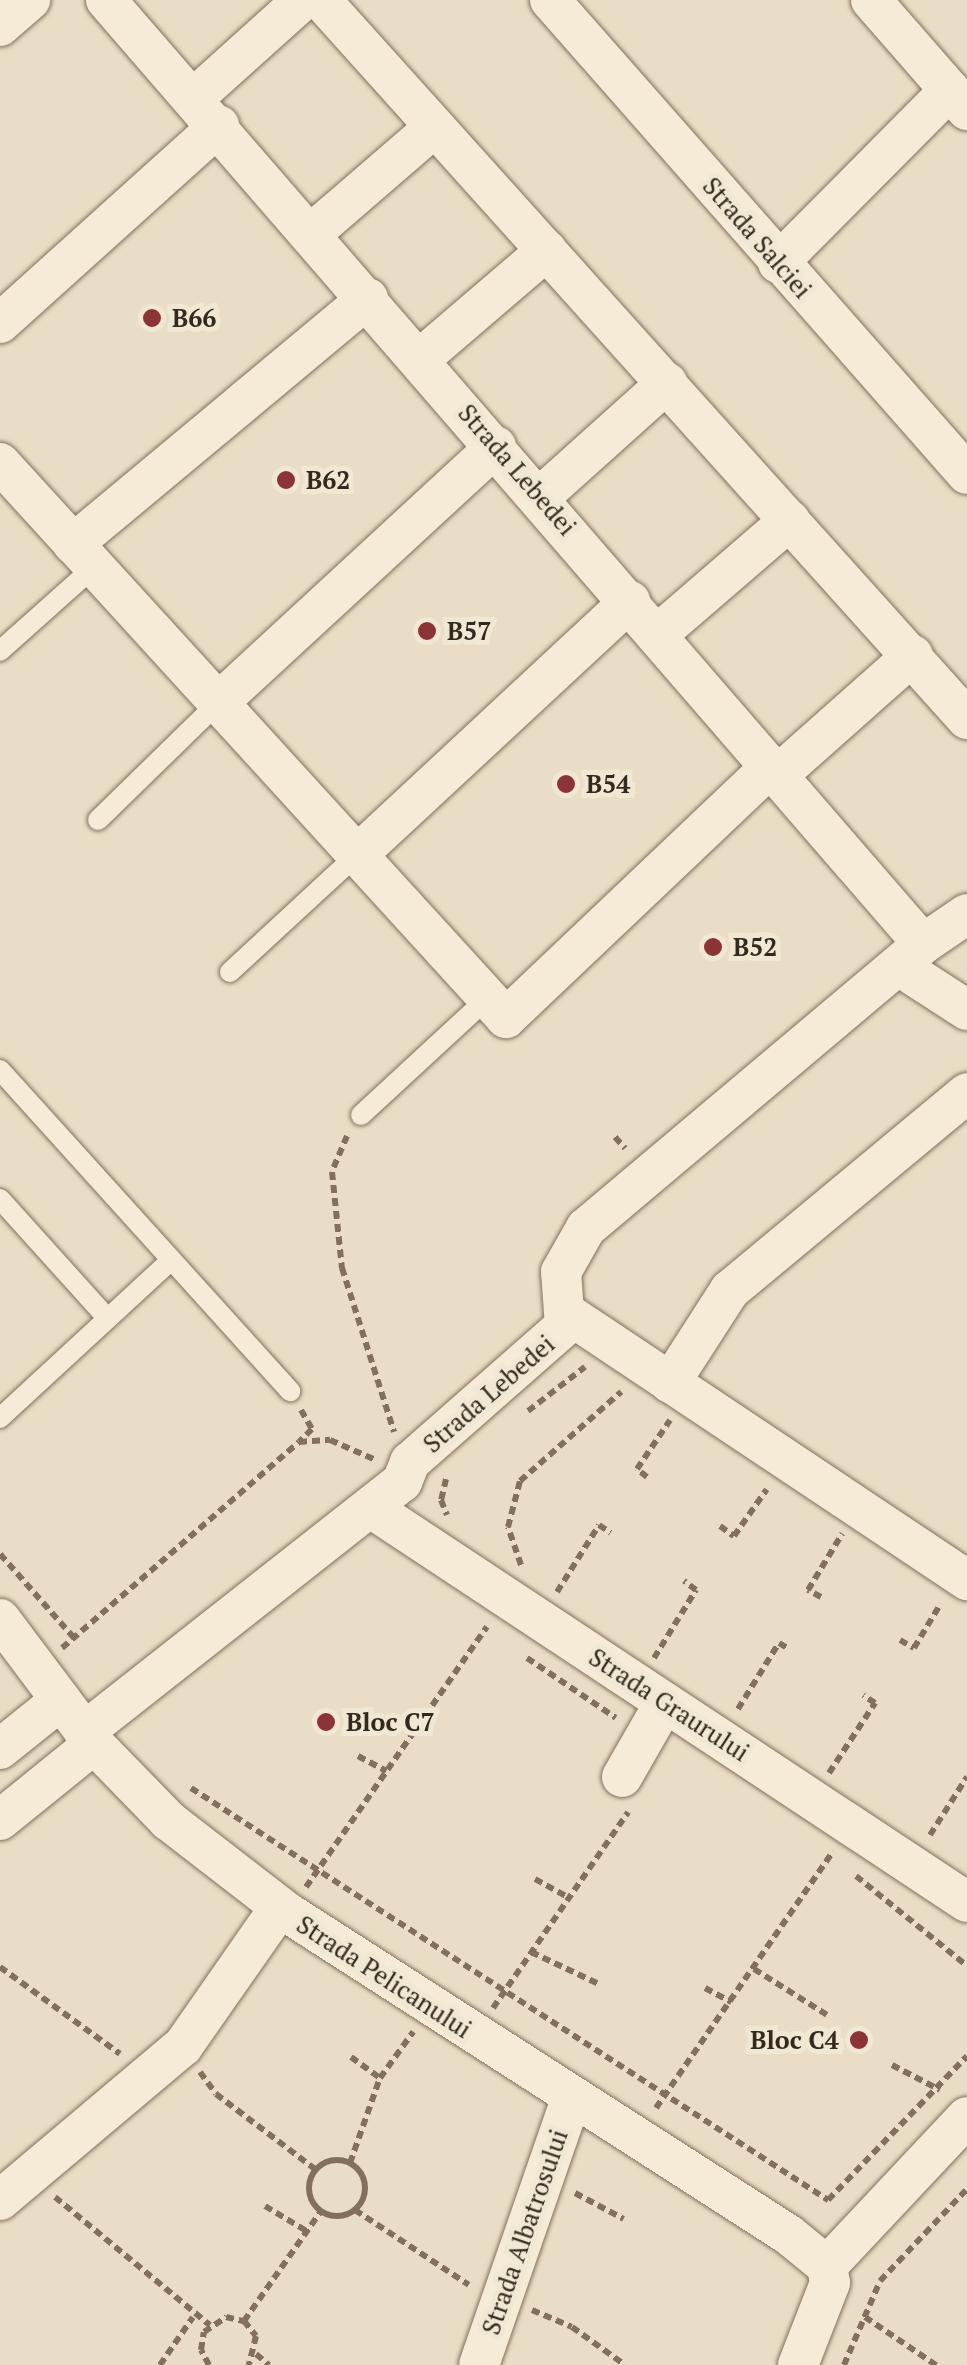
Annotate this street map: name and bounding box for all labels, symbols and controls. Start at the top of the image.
street label: Strada Salciei [696,171,818,305]
place label: B66 [172,303,216,333]
marker: B66 [141,307,163,329]
street label: Strada Lebedei [452,398,582,542]
place label: B62 [306,465,350,495]
marker: B62 [275,469,297,491]
place label: B57 [447,616,491,646]
marker: B57 [416,620,438,642]
place label: B54 [586,769,630,799]
marker: B54 [555,773,577,795]
place label: B52 [733,932,777,962]
marker: B52 [702,936,724,958]
street label: Strada Lebedei [417,1329,561,1459]
street label: Strada Graurului [583,1642,755,1768]
place label: Bloc C7 [346,1707,435,1737]
marker: Bloc C7 [315,1711,337,1733]
street label: Strada Pelicanului [291,1909,477,2045]
place label: Bloc C4 [750,2025,839,2055]
marker: Bloc C4 [848,2029,870,2051]
street label: Strada Albatrosului [476,2125,574,2339]

